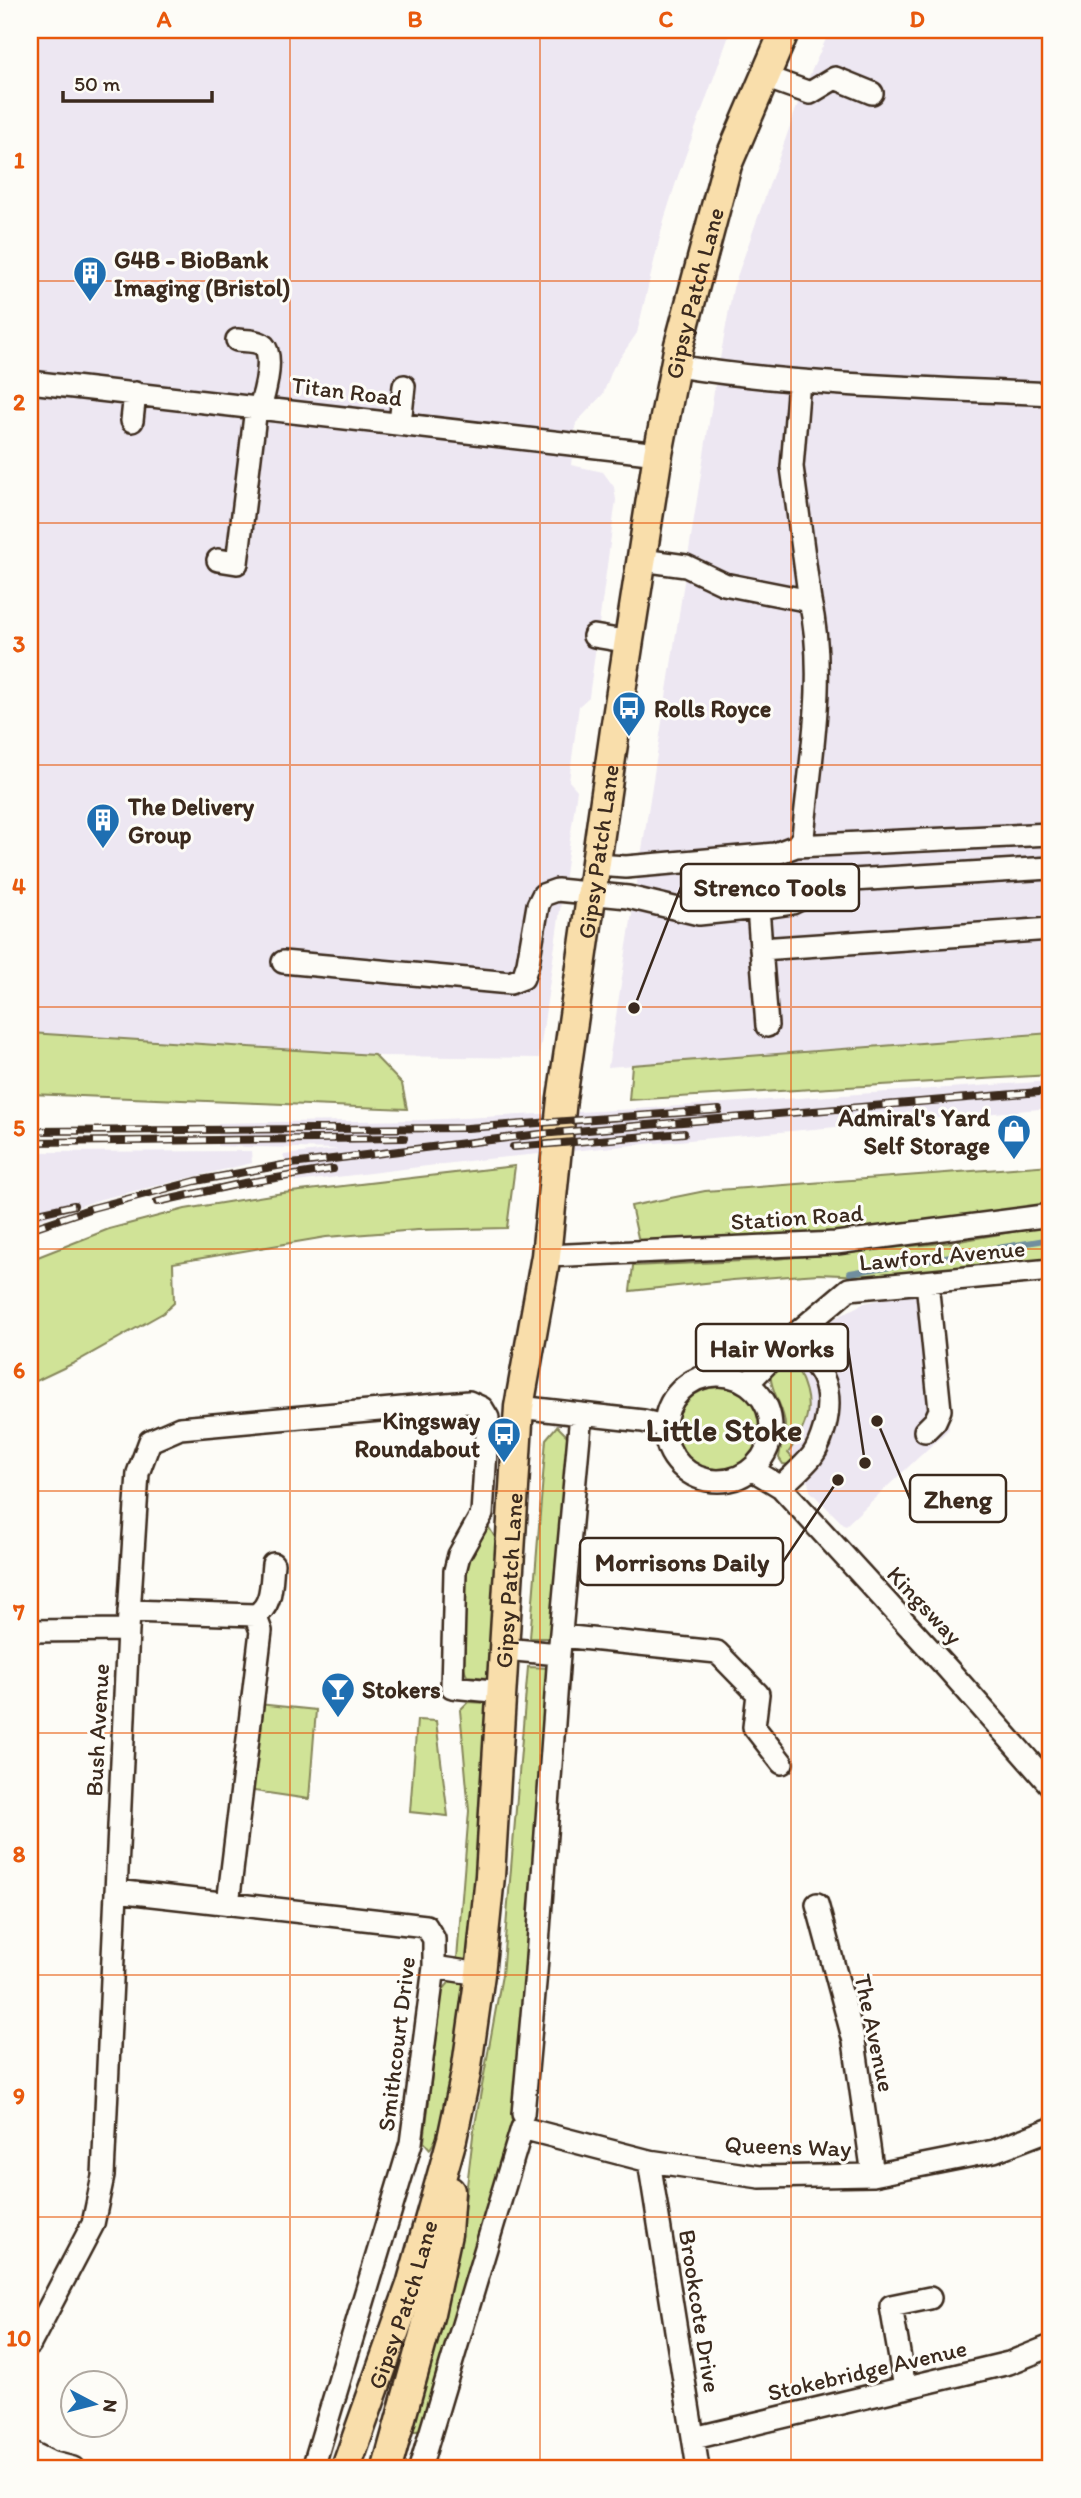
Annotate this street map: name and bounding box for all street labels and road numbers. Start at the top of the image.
street label: Gipsy Patch Lane [658,204,730,381]
street label: Titan Road [290,370,404,412]
street label: Gipsy Patch Lane [571,762,624,941]
street label: Station Road [730,1198,864,1236]
street label: Lawford Avenue [858,1233,1026,1277]
street label: Gipsy Patch Lane [488,1492,528,1669]
street label: Kingsway [881,1559,969,1651]
street label: Bush Avenue [79,1663,115,1797]
street label: Smithcourt Drive [371,1955,421,2133]
street label: The Avenue [848,1972,902,2094]
street label: Queens Way [724,2129,853,2163]
street label: Gipsy Patch Lane [361,2217,443,2393]
street label: Brookcote Drive [673,2227,727,2395]
street label: Stokebridge Avenue [764,2333,970,2407]

